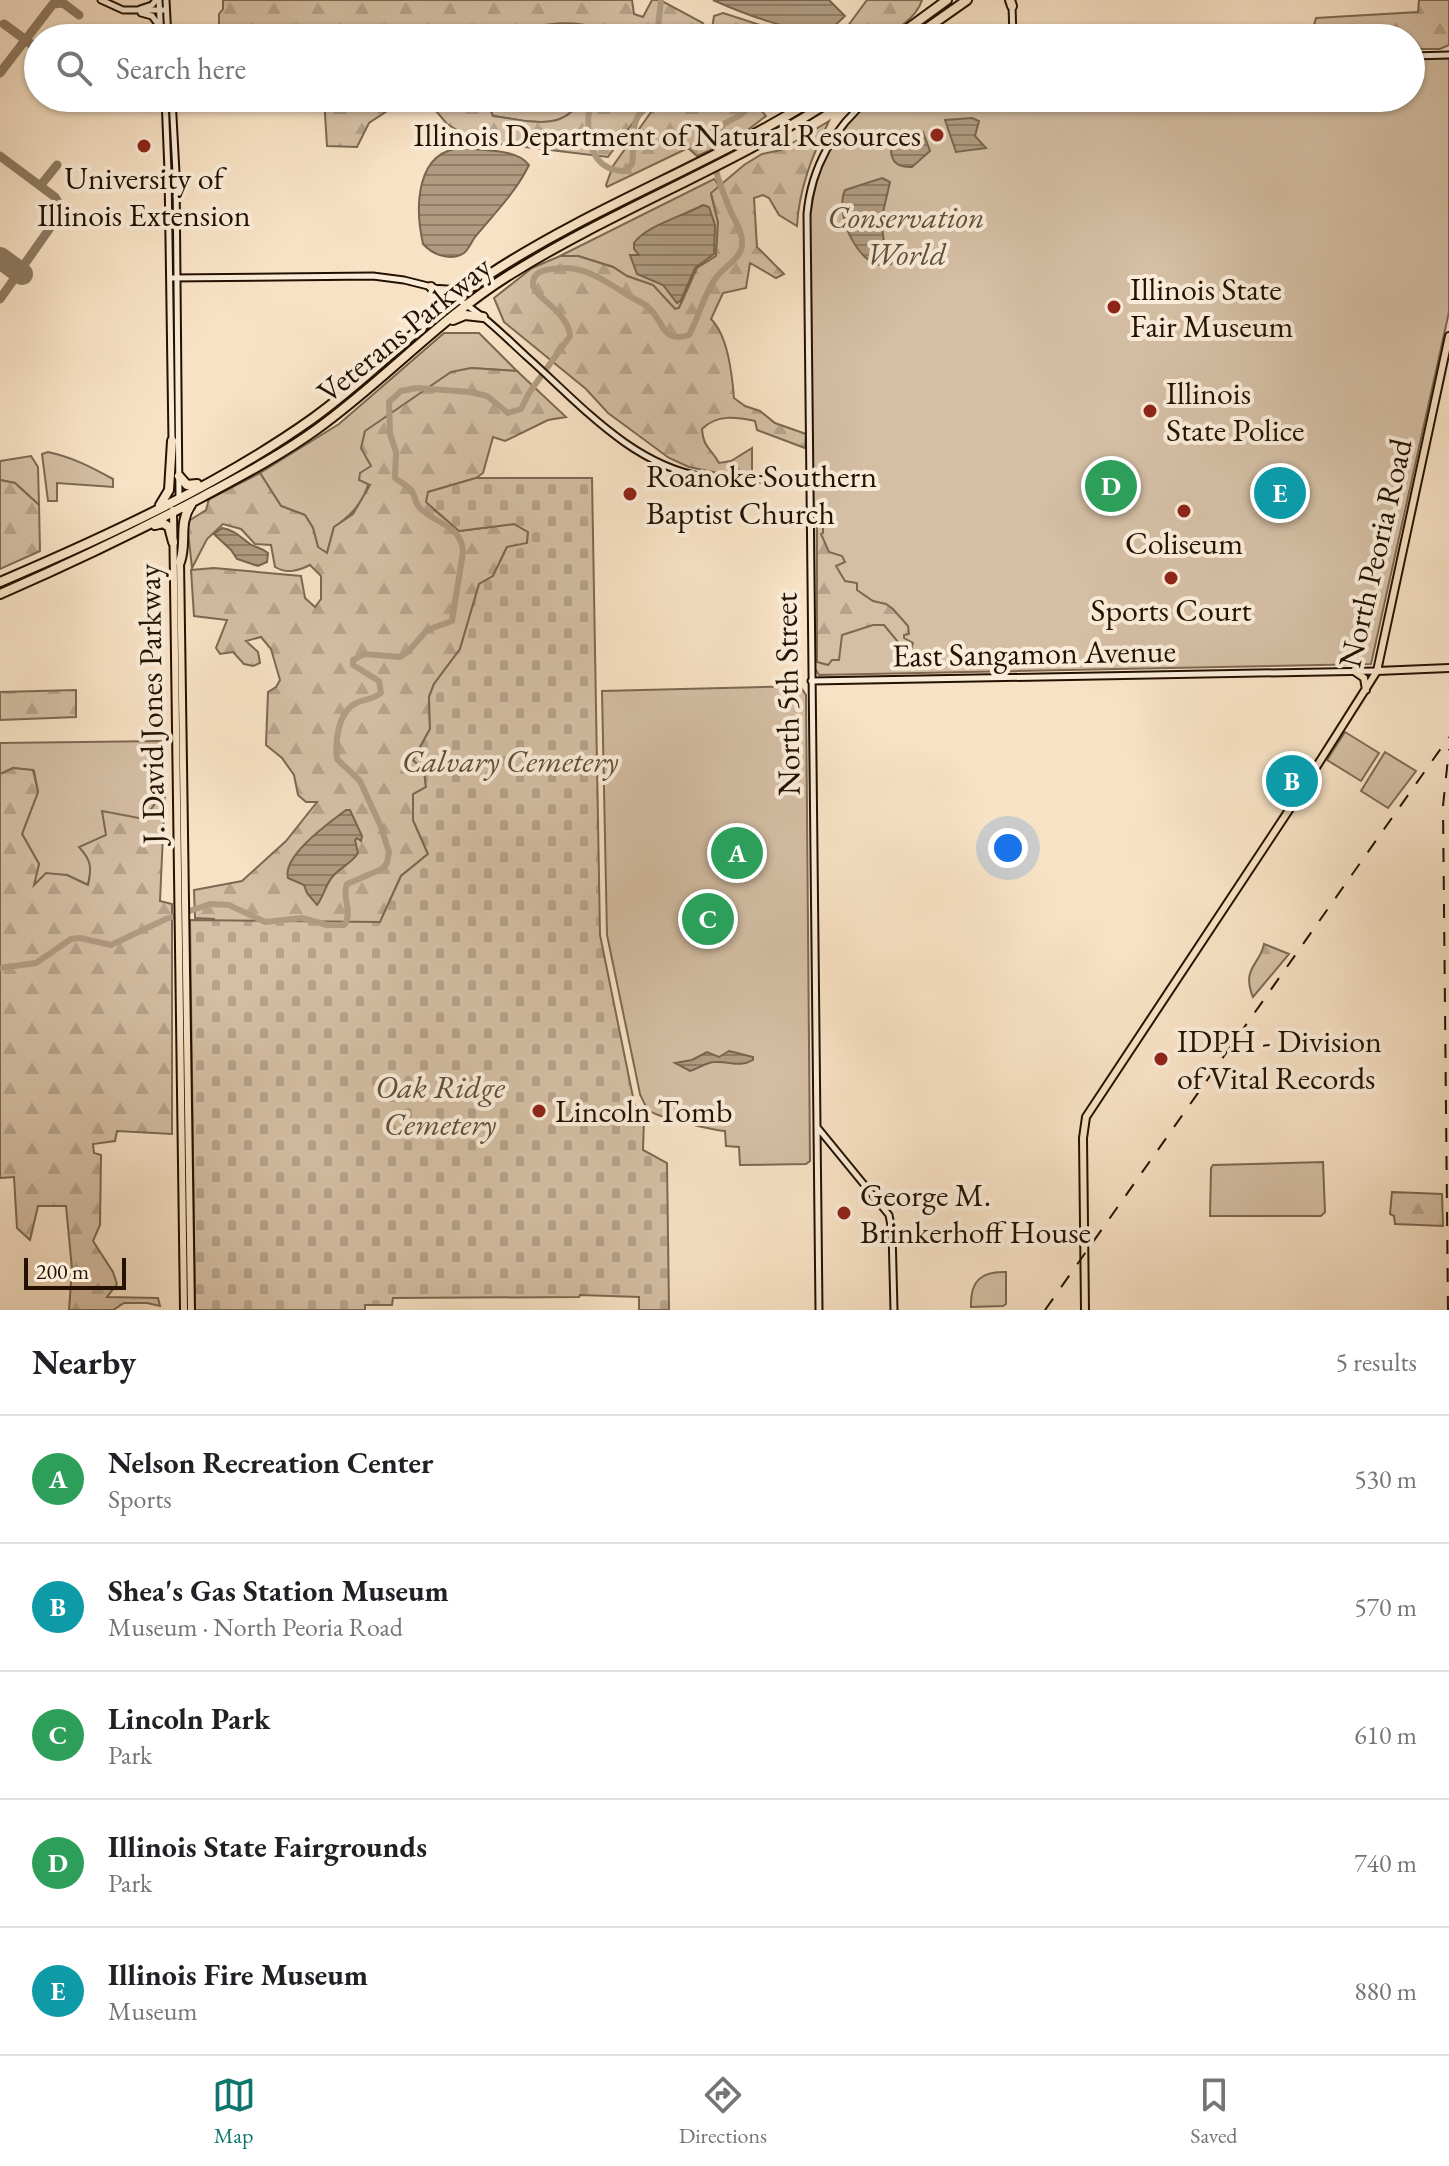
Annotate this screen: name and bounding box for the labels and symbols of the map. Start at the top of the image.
place label: Illinois Department of Natural Resources [414,114,921,156]
marker: Illinois Department of Natural Resources [928,126,946,144]
marker: University of Illinois Extension [135,137,153,155]
place label: University of Illinois Extension [37,157,251,236]
park label: Conservation World [827,196,985,275]
street label: Veterans Parkway [308,245,501,412]
place label: Illinois State Fair Museum [1130,268,1293,347]
marker: Illinois State Fair Museum [1105,298,1123,316]
place label: Illinois State Police [1166,372,1304,451]
marker: Illinois State Police [1141,402,1159,420]
street label: North Peoria Road [1328,434,1422,672]
place label: Roanoke Southern Baptist Church [646,455,877,534]
pin: D [1085,456,1137,516]
pin: E [1254,463,1306,523]
marker: Roanoke Southern Baptist Church [621,485,639,503]
marker: Coliseum [1175,502,1193,520]
place label: Coliseum [1125,522,1243,564]
street label: J. David Jones Parkway [128,562,174,848]
marker: Sports Court [1162,569,1180,587]
place label: Sports Court [1091,589,1251,631]
street label: North 5th Street [764,592,810,796]
street label: East Sangamon Avenue [892,630,1176,676]
park label: Calvary Cemetery [402,740,618,782]
pin: B [1266,751,1318,811]
pin: A [711,823,763,883]
your location [988,828,1028,868]
pin: C [682,889,734,949]
place label: IDPH - Division of Vital Records [1177,1020,1382,1099]
marker: IDPH - Division of Vital Records [1152,1050,1170,1068]
park label: Oak Ridge Cemetery [375,1066,506,1145]
place label: Lincoln Tomb [555,1090,732,1132]
marker: Lincoln Tomb [530,1102,548,1120]
place label: George M. Brinkerhoff House [860,1174,1091,1253]
marker: George M. Brinkerhoff House [835,1204,853,1222]
scale bar [24,1254,126,1290]

